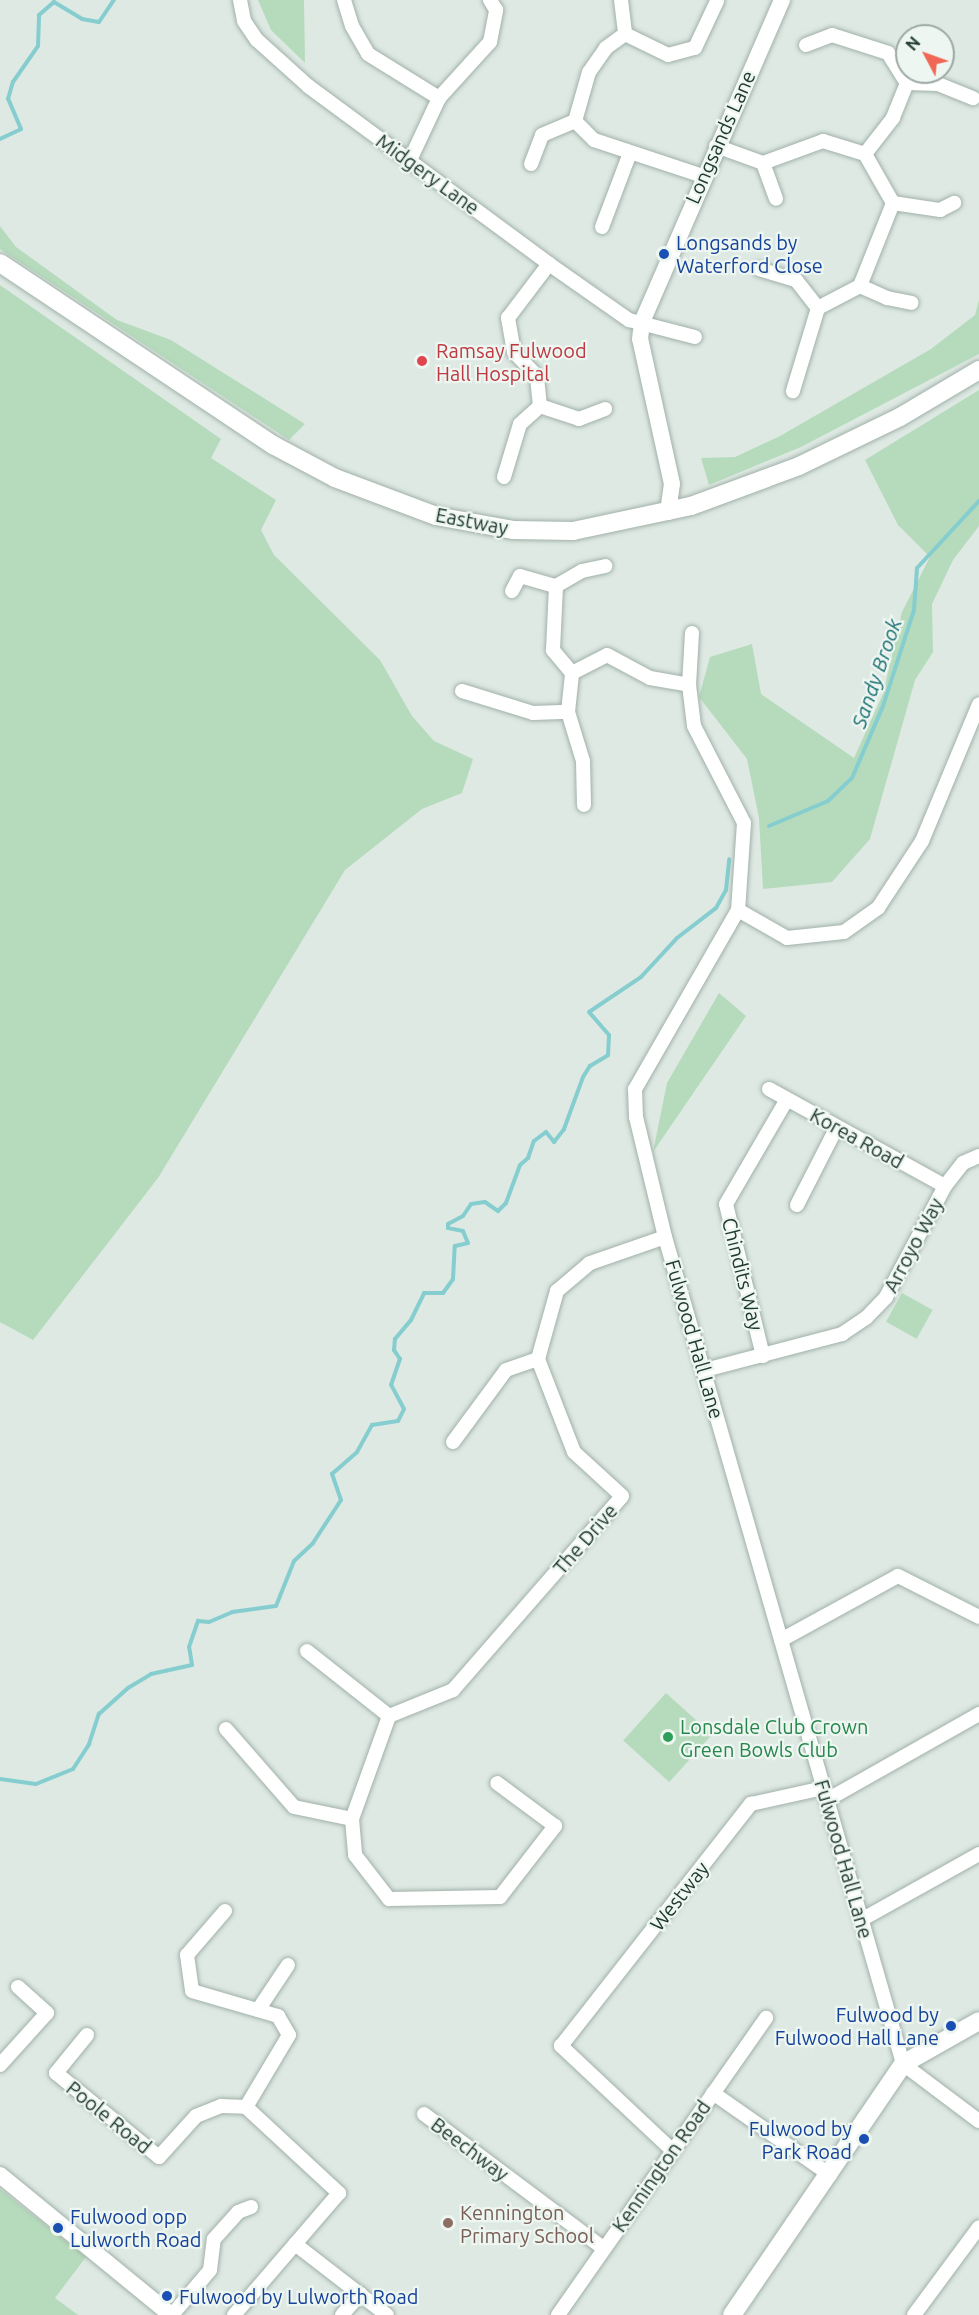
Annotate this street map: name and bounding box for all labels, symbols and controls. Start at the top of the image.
north arrow [895,24,955,84]
text: N [902,33,924,54]
street label: Longsands Lane [680,67,760,207]
street label: Midgery Lane [372,129,484,219]
place label: Longsands by Waterford Close [676,231,823,278]
marker: Longsands by Waterford Close [657,247,671,261]
place label: Ramsay Fulwood Hall Hospital [436,338,587,385]
marker: Ramsay Fulwood Hall Hospital [413,352,431,370]
street label: Eastway [434,502,510,540]
water label: Sandy Brook [845,615,907,731]
street label: Korea Road [806,1102,908,1174]
street label: Arroyo Way [878,1194,948,1296]
street label: Chindits Way [717,1215,769,1333]
street label: Fulwood Hall Lane [661,1257,729,1421]
street label: The Drive [548,1499,622,1579]
place label: Lonsdale Club Crown Green Bowls Club [680,1714,868,1761]
marker: Lonsdale Club Crown Green Bowls Club [661,1730,675,1744]
street label: Fulwood Hall Lane [810,1777,878,1941]
street label: Westway [645,1857,713,1935]
place label: Fulwood by Fulwood Hall Lane [775,2002,939,2049]
marker: Fulwood by Fulwood Hall Lane [944,2019,958,2033]
street label: Poole Road [62,2076,156,2158]
street label: Kennington Road [607,2096,715,2236]
street label: Beechway [426,2112,514,2186]
place label: Fulwood by Park Road [749,2116,852,2163]
marker: Fulwood by Park Road [857,2132,871,2146]
place label: Kennington Primary School [460,2200,594,2247]
place label: Fulwood opp Lulworth Road [70,2204,202,2251]
marker: Kennington Primary School [441,2216,455,2230]
marker: Fulwood opp Lulworth Road [51,2221,65,2235]
place label: Fulwood by Lulworth Road [179,2284,418,2308]
marker: Fulwood by Lulworth Road [160,2289,174,2303]

